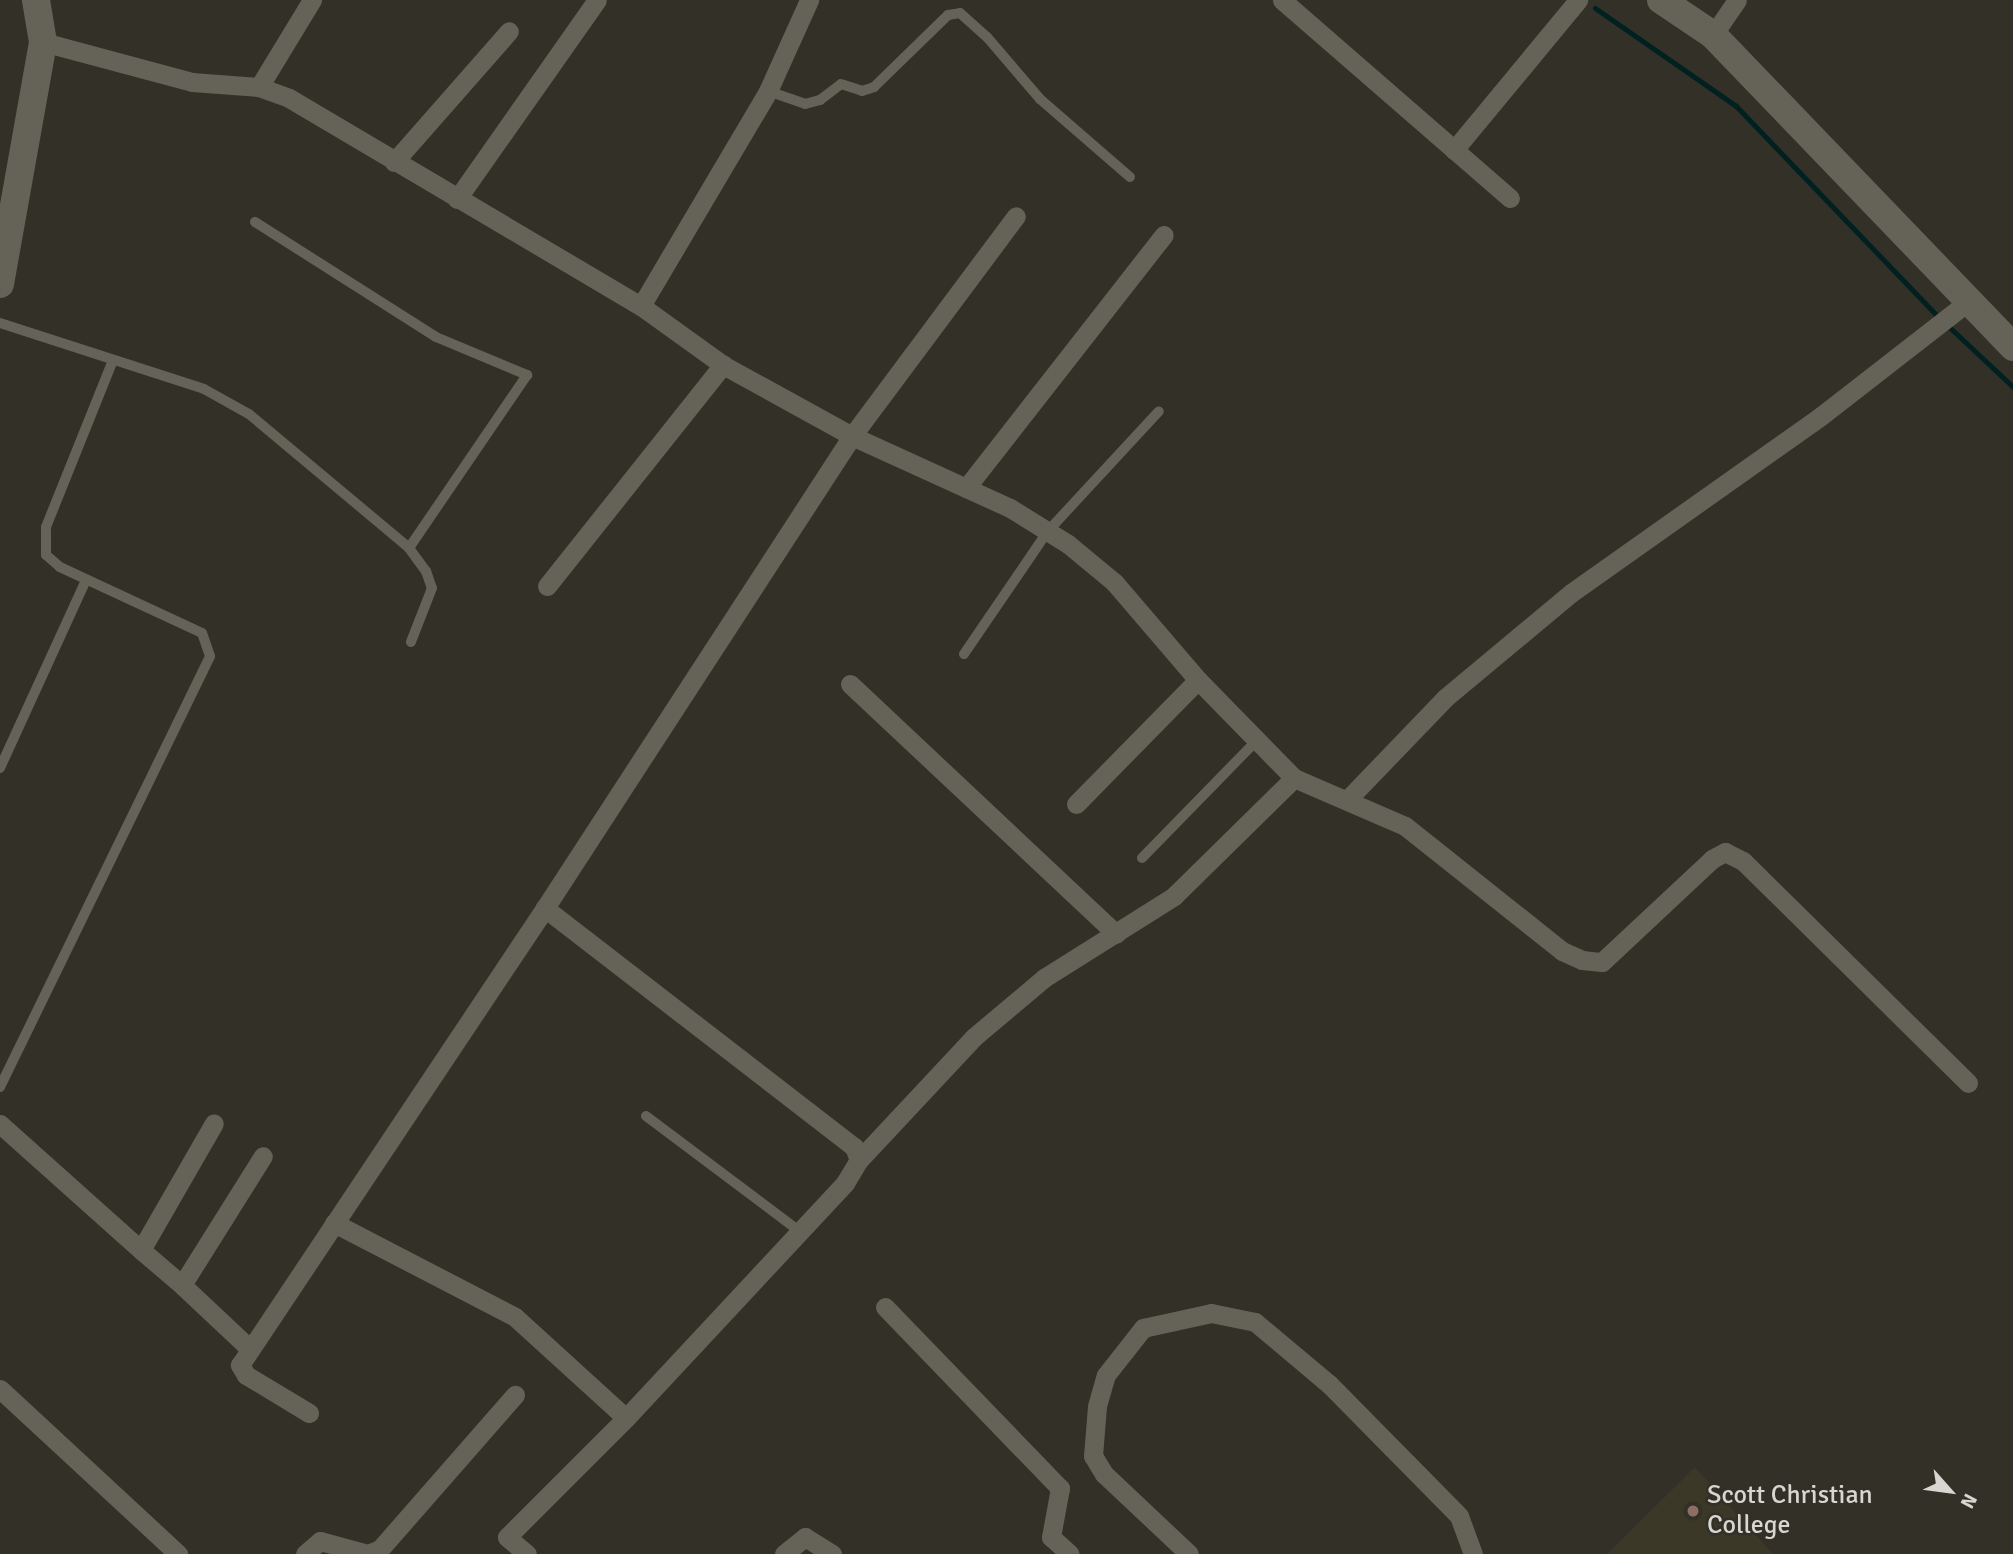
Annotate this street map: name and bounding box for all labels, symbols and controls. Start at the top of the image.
north arrow [1915,1456,1985,1526]
place label: Scott Christian College [1707,1480,1873,1542]
text: N [1955,1489,1982,1512]
marker: Scott Christian College [1685,1503,1701,1519]

